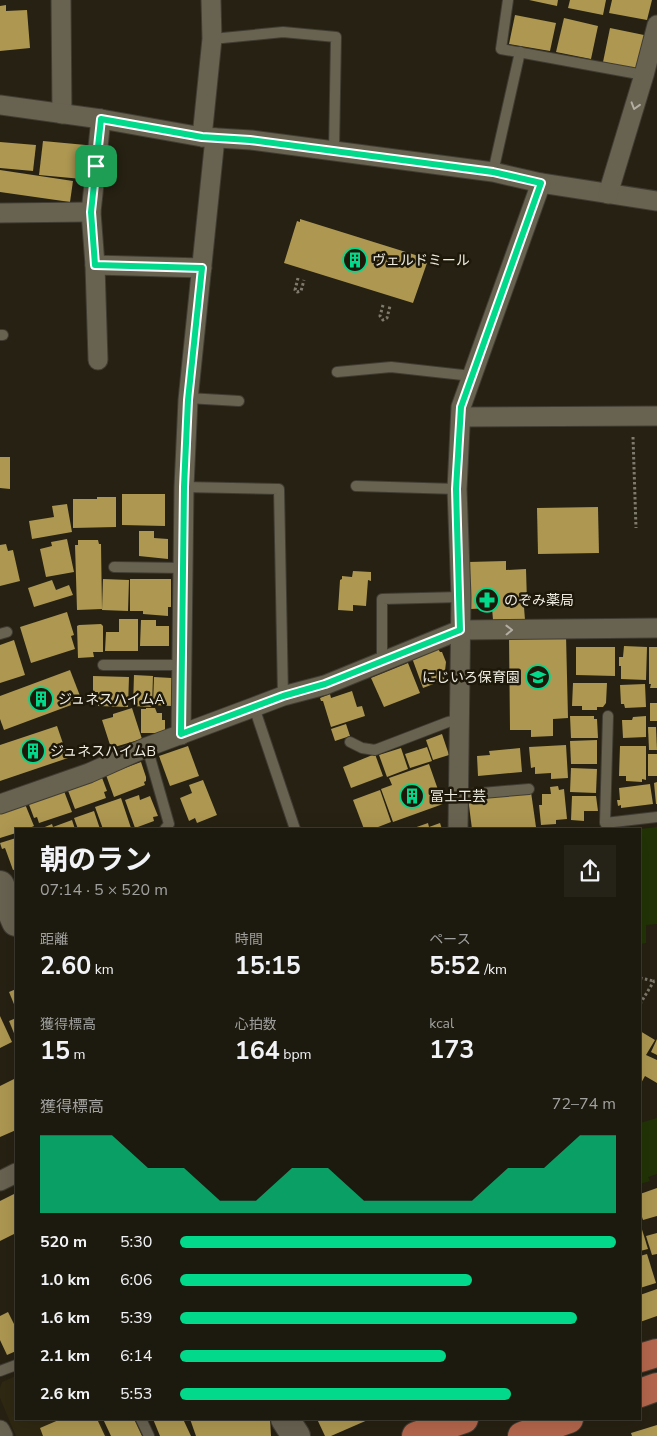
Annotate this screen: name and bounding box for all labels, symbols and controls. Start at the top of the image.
one-way arrow [631,101,641,110]
pin [75,145,117,187]
icon: arrive [82,152,110,180]
building icon: ヴェルドミール [342,247,368,273]
place label: ヴェルドミール [372,251,470,270]
pharmacy icon: のぞみ薬局 [474,587,500,613]
place label: のぞみ薬局 [504,591,574,610]
one-way arrow [506,625,513,635]
school or university icon: にじいろ保育園 [525,664,551,690]
place label: にじいろ保育園 [422,668,520,687]
building icon: ジュネスハイムA [28,686,54,712]
place label: ジュネスハイムA [58,690,165,709]
building icon: ジュネスハイムB [20,738,46,764]
place label: ジュネスハイムB [50,742,156,761]
building icon: 冨士工芸 [399,783,425,809]
place label: 冨士工芸 [430,787,486,806]
text: 朝のラン [40,841,152,879]
button: share [564,845,616,897]
text: 07:14 · 5 × 520 m [40,879,168,901]
text: 距離 [40,930,68,949]
text: 時間 [235,930,263,949]
text: ペース [429,930,471,949]
text: 2.60 [40,949,91,983]
text: 15:15 [235,949,301,983]
text: 5:52 [429,949,481,983]
text: km [91,960,114,979]
text: /km [481,960,507,979]
text: kcal [429,1014,454,1033]
text: 獲得標高 [40,1015,96,1034]
text: 心拍数 [235,1015,277,1034]
text: 173 [429,1033,474,1067]
text: 15 [40,1034,70,1068]
text: 164 [235,1034,280,1068]
text: m [70,1045,86,1064]
text: bpm [280,1045,312,1064]
text: 72–74 m [552,1093,616,1115]
text: 獲得標高 [40,1096,104,1118]
text: 520 m [40,1231,87,1253]
text: 5:30 [120,1231,152,1253]
text: 1.0 km [40,1269,90,1291]
text: 6:06 [120,1269,152,1291]
text: 1.6 km [40,1307,90,1329]
text: 5:39 [120,1307,152,1329]
text: 2.1 km [40,1345,90,1367]
text: 6:14 [120,1345,152,1367]
text: 2.6 km [40,1383,90,1405]
text: 5:53 [120,1383,152,1405]

